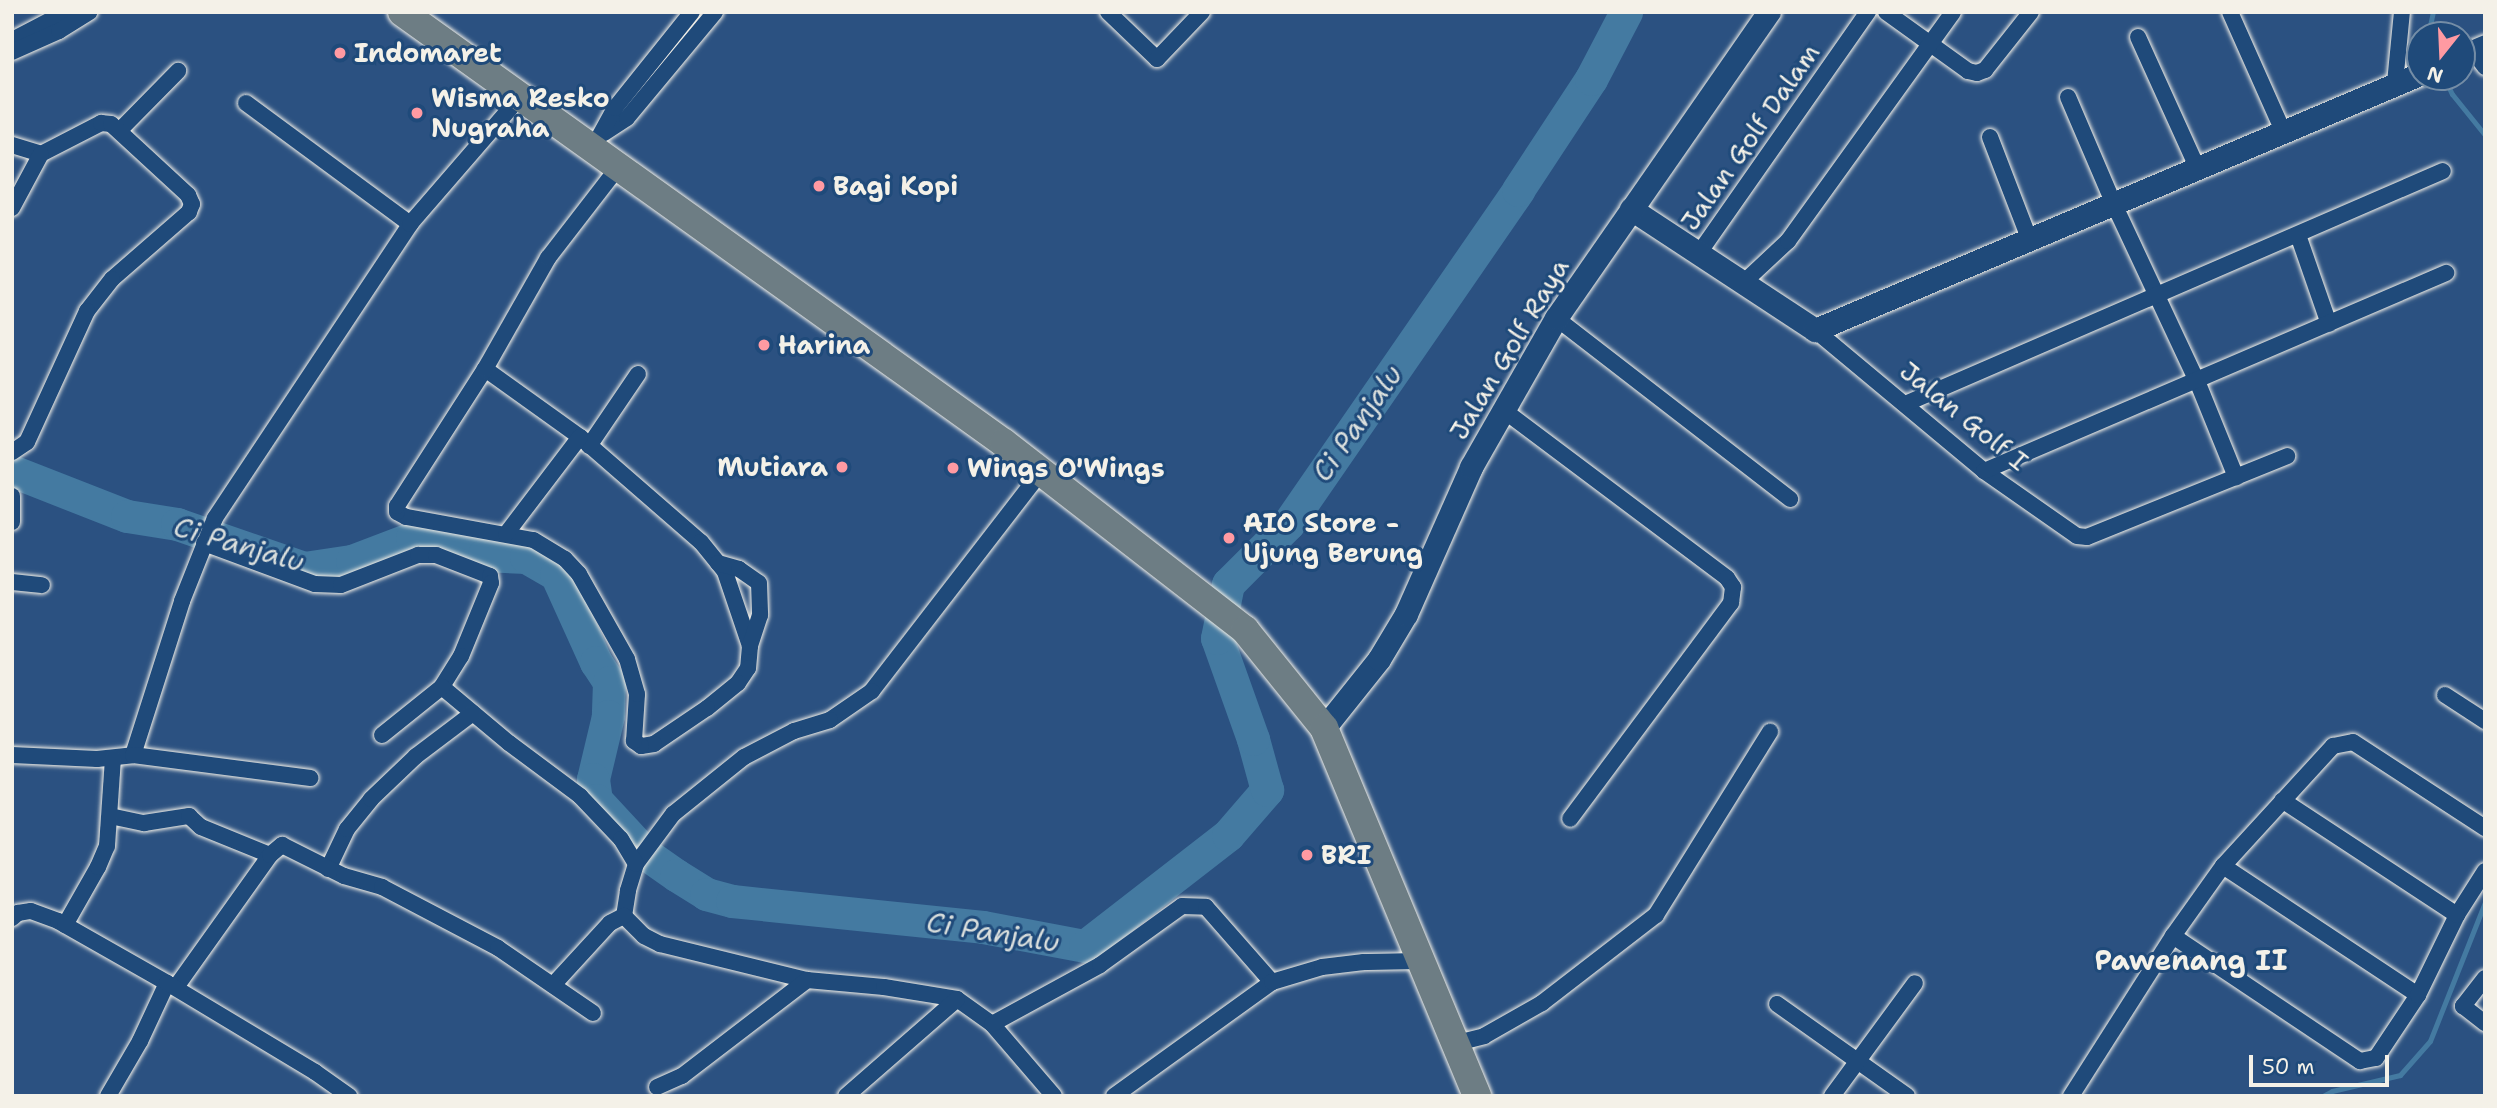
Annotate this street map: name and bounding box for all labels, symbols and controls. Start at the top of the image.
north arrow [2406,21,2476,91]
place label: Indomaret [354,37,502,69]
street label: Jalan Golf Dalam [1674,38,1826,236]
marker: Indomaret [332,45,348,61]
text: N [2424,60,2446,89]
place label: Wisma Resko Nugraha [431,82,610,144]
marker: Wisma Resko Nugraha [409,105,425,121]
place label: Bagi Kopi [833,170,958,202]
marker: Bagi Kopi [811,178,827,194]
street label: Jalan Golf Raya [1443,253,1575,445]
place label: Harina [778,329,870,361]
marker: Harina [756,337,772,353]
street label: Jalan Golf I [1894,355,2034,477]
water label: Ci Panjalu [1305,358,1409,488]
place label: Mutiara [717,451,828,483]
place label: Wings O'Wings [967,452,1165,484]
marker: Mutiara [834,459,850,475]
marker: Wings O'Wings [945,460,961,476]
place label: AIO Store - Ujung Berung [1243,507,1423,568]
water label: Ci Panjalu [170,509,308,579]
marker: AIO Store - Ujung Berung [1221,530,1237,546]
place label: BRI [1321,839,1371,871]
marker: BRI [1299,847,1315,863]
water label: Ci Panjalu [924,905,1062,959]
district label: Pawenang II [2094,943,2288,977]
scale bar [2252,1042,2392,1086]
text: 50 m [2262,1053,2315,1081]

